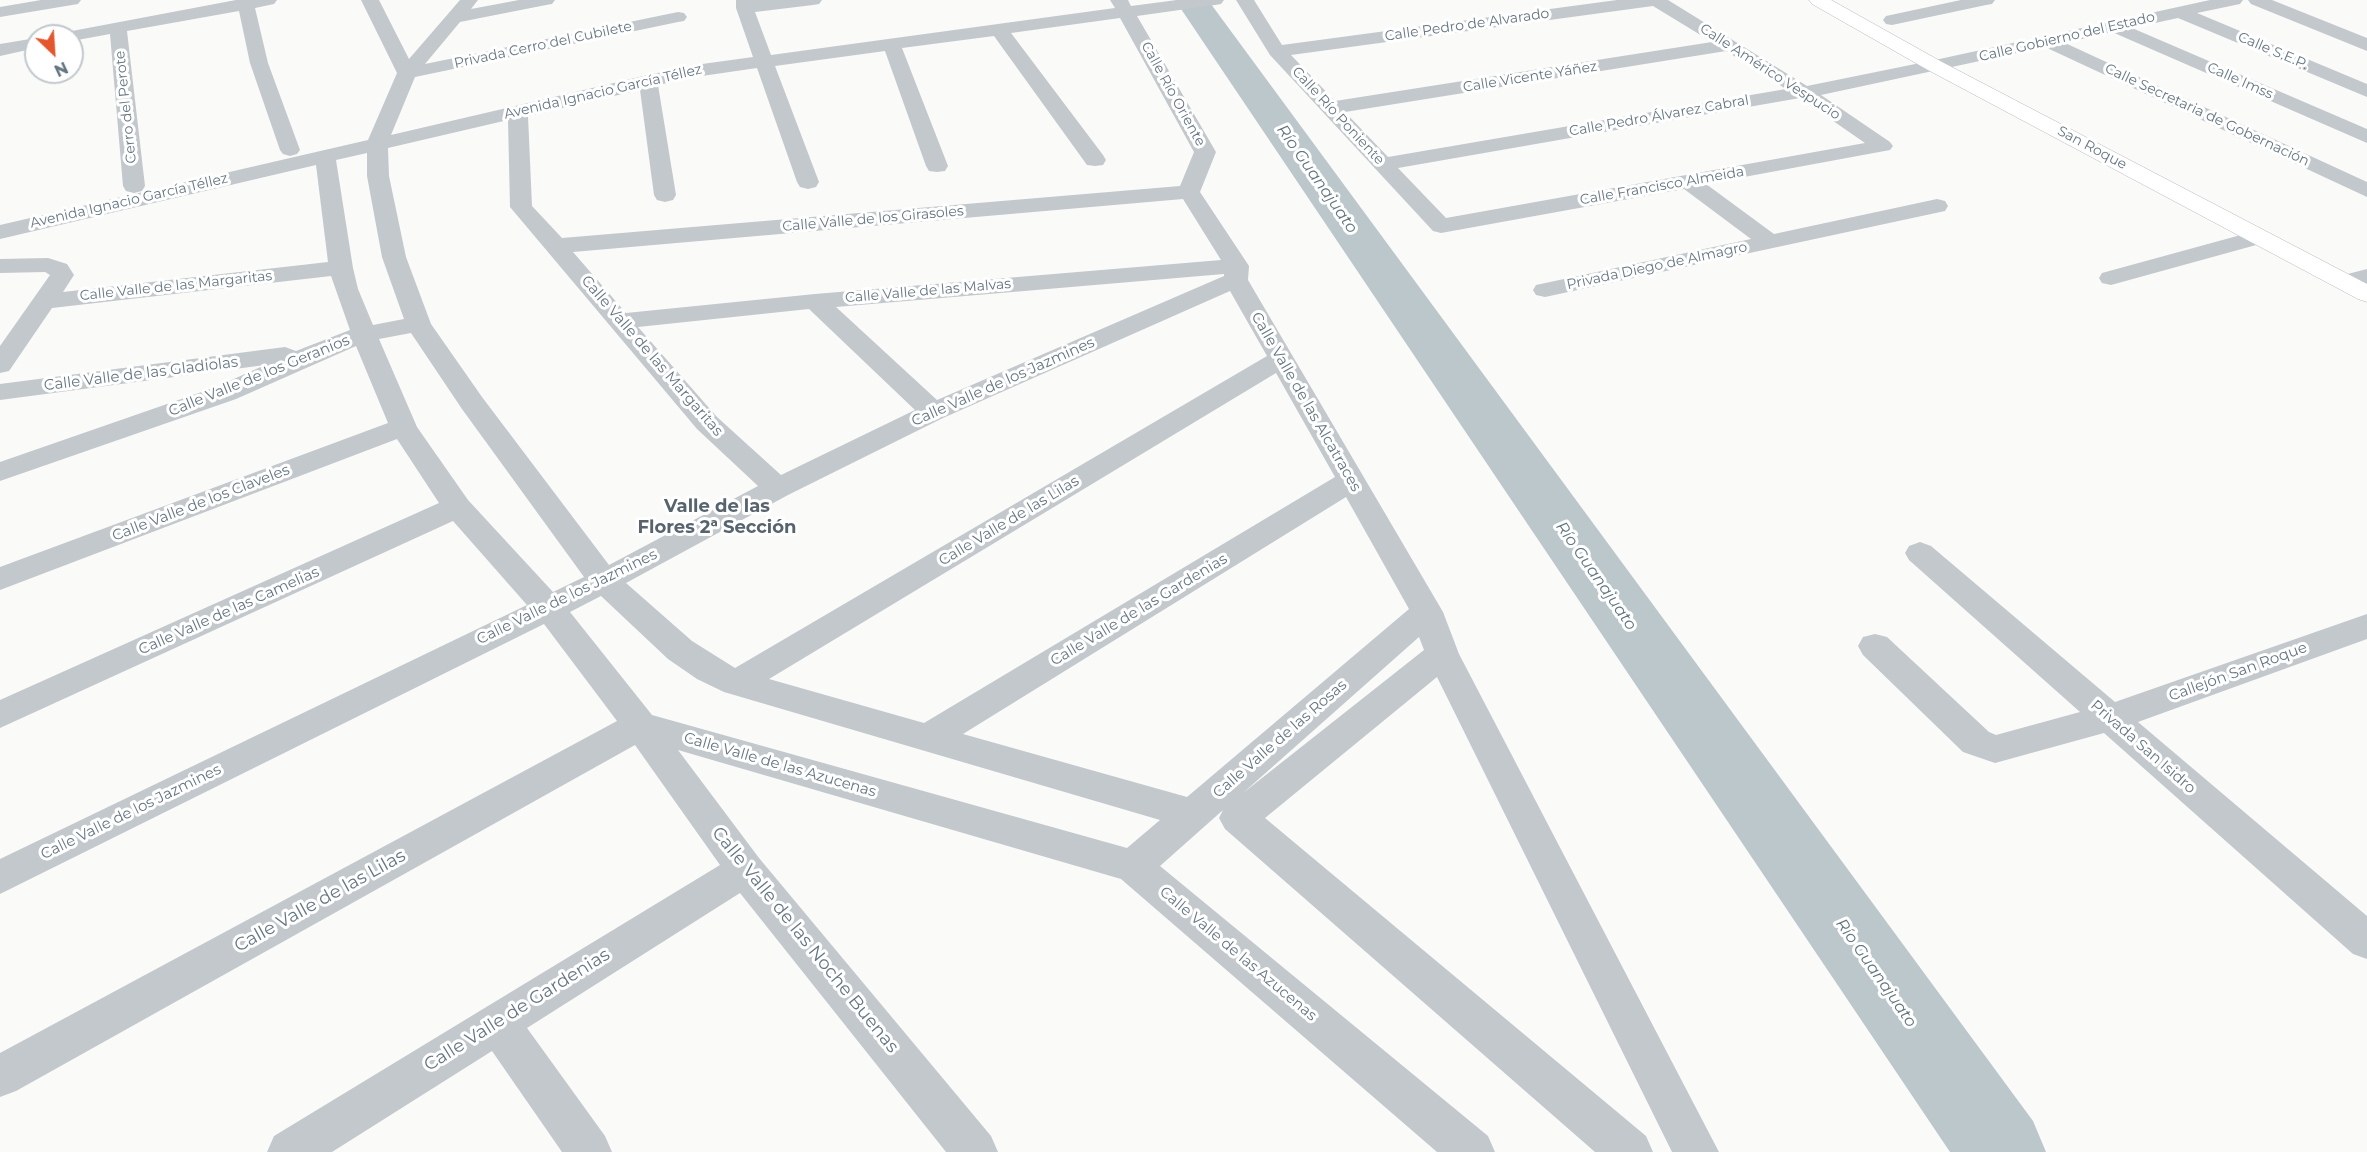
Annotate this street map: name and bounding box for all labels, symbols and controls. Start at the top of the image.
street label: Calle Pedro de Alvarado [1384,5,1550,45]
street label: Calle Gobierno del Estado [1977,9,2157,65]
street label: Privada Cerro del Cubilete [453,18,633,72]
street label: Calle Américo Vespucio [1697,20,1843,124]
north arrow [24,24,84,84]
street label: Calle S.E.P. [2235,29,2311,73]
street label: Calle Río Oriente [1137,39,1209,149]
street label: Cerro del Perote [112,50,140,164]
text: N [51,58,71,80]
street label: Calle Vicente Yáñez [1462,58,1598,96]
street label: Calle Imss [2204,59,2276,103]
street label: Calle Secretaria de Gobernación [2102,60,2312,170]
street label: Avenida Ignacio García Téllez [502,61,704,123]
street label: Calle Río Poniente [1288,64,1388,168]
street label: Calle Pedro Álvarez Cabral [1568,92,1750,140]
water label: Río Guanajuato [1272,121,1362,237]
street label: San Roque [2054,123,2130,173]
street label: Calle Francisco Almeida [1579,163,1745,209]
street label: Avenida Ignacio García Téllez [28,170,230,232]
street label: Calle Valle de los Girasoles [782,203,964,235]
street label: Privada Diego de Almagro [1565,239,1749,293]
street label: Calle Valle de las Margaritas [79,268,273,304]
street label: Calle Valle de las Margaritas [577,272,727,440]
street label: Calle Valle de las Malvas [844,275,1012,307]
street label: Calle Valle de las Alcatraces [1247,309,1365,495]
street label: Calle Valle de los Geranios [166,331,352,421]
street label: Calle Valle de los Jazmines [909,333,1097,431]
street label: Calle Valle de las Gladiolas [43,353,239,395]
street label: Calle Valle de los Claveles [110,461,292,545]
street label: Calle Valle de las Lilas [936,472,1082,570]
district label: Valle de las Flores 2ª Sección [637,496,797,538]
water label: Río Guanajuato [1551,518,1641,634]
street label: Calle Valle de los Jazmines [474,545,660,649]
street label: Calle Valle de las Gardenias [1047,550,1231,670]
street label: Calle Valle de las Camelias [136,563,322,659]
street label: Callejón San Roque [2166,639,2310,705]
street label: Calle Valle de las Rosas [1210,676,1350,802]
street label: Privada San Isidro [2087,696,2199,798]
street label: Calle Valle de las Azucenas [682,729,878,801]
street label: Calle Valle de los Jazmines [38,760,224,864]
street label: Calle Valle de las Noche Buenas [707,823,903,1057]
street label: Calle Valle de las Lilas [231,845,409,957]
street label: Calle Valle de las Azucenas [1156,883,1320,1025]
water label: Río Guanajuato [1831,915,1921,1031]
street label: Calle Valle de Gardenias [420,944,614,1076]

